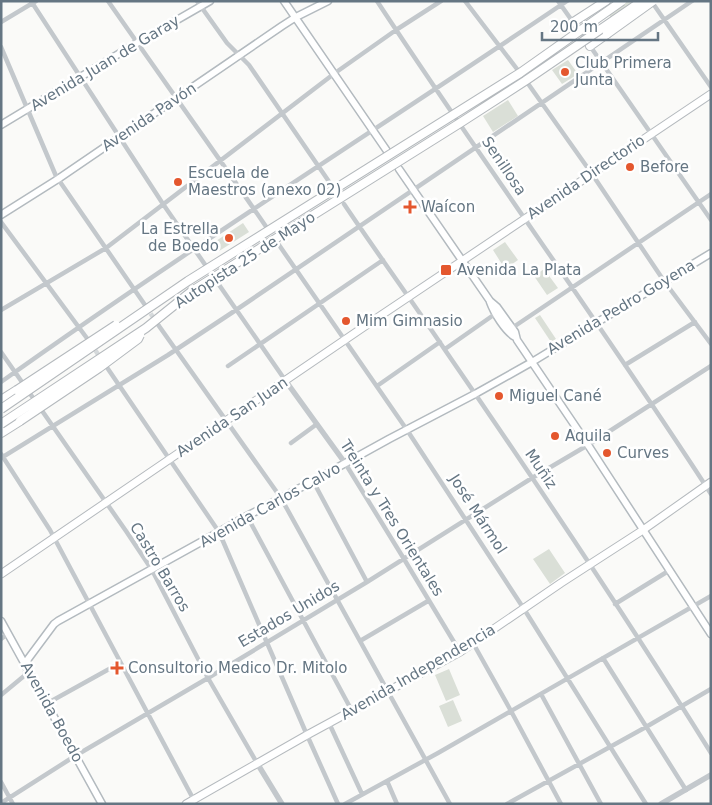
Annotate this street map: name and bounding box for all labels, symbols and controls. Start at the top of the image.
scale bar [542,10,658,42]
street label: Avenida Juan de Garay [27,11,183,115]
text: 200 m [550,18,598,36]
place label: Club Primera Junta [574,54,672,89]
marker: Club Primera Junta [559,66,571,78]
street label: Avenida Pavón [98,79,200,155]
street label: Avenida Directorio [524,131,648,223]
street label: Senillosa [478,133,530,199]
place label: Before [640,158,689,176]
marker: Before [624,161,636,173]
place label: Escuela de Maestros (anexo 02) [188,164,341,199]
marker: Escuela de Maestros (anexo 02) [172,176,184,188]
place label: Waícon [421,198,475,216]
marker: Waícon [403,200,417,214]
street label: Autopista 25 de Mayo [171,208,319,312]
place label: La Estrella de Boedo [141,220,219,255]
marker: La Estrella de Boedo [223,232,235,244]
street label: Avenida Pedro Goyena [544,256,698,358]
place label: Avenida La Plata [457,261,581,279]
marker: Avenida La Plata [439,263,453,277]
place label: Mim Gimnasio [356,312,463,330]
marker: Mim Gimnasio [340,315,352,327]
street label: Avenida San Juan [173,373,291,461]
place label: Miguel Cané [509,387,602,405]
marker: Miguel Cané [493,390,505,402]
place label: Aquila [565,427,612,445]
marker: Aquila [549,430,561,442]
street label: Treinta y Tres Orientales [336,436,448,600]
place label: Curves [617,444,669,462]
street label: Muñiz [521,446,561,492]
marker: Curves [601,447,613,459]
street label: Avenida Carlos Calvo [196,459,344,551]
street label: José Mármol [445,470,510,557]
street label: Castro Barros [126,519,194,615]
street label: Estados Unidos [235,577,343,651]
street label: Avenida Independencia [338,620,498,724]
street label: Avenida Boedo [17,659,87,765]
place label: Consultorio Medico Dr. Mitolo [128,659,347,677]
marker: Consultorio Medico Dr. Mitolo [110,661,124,675]

